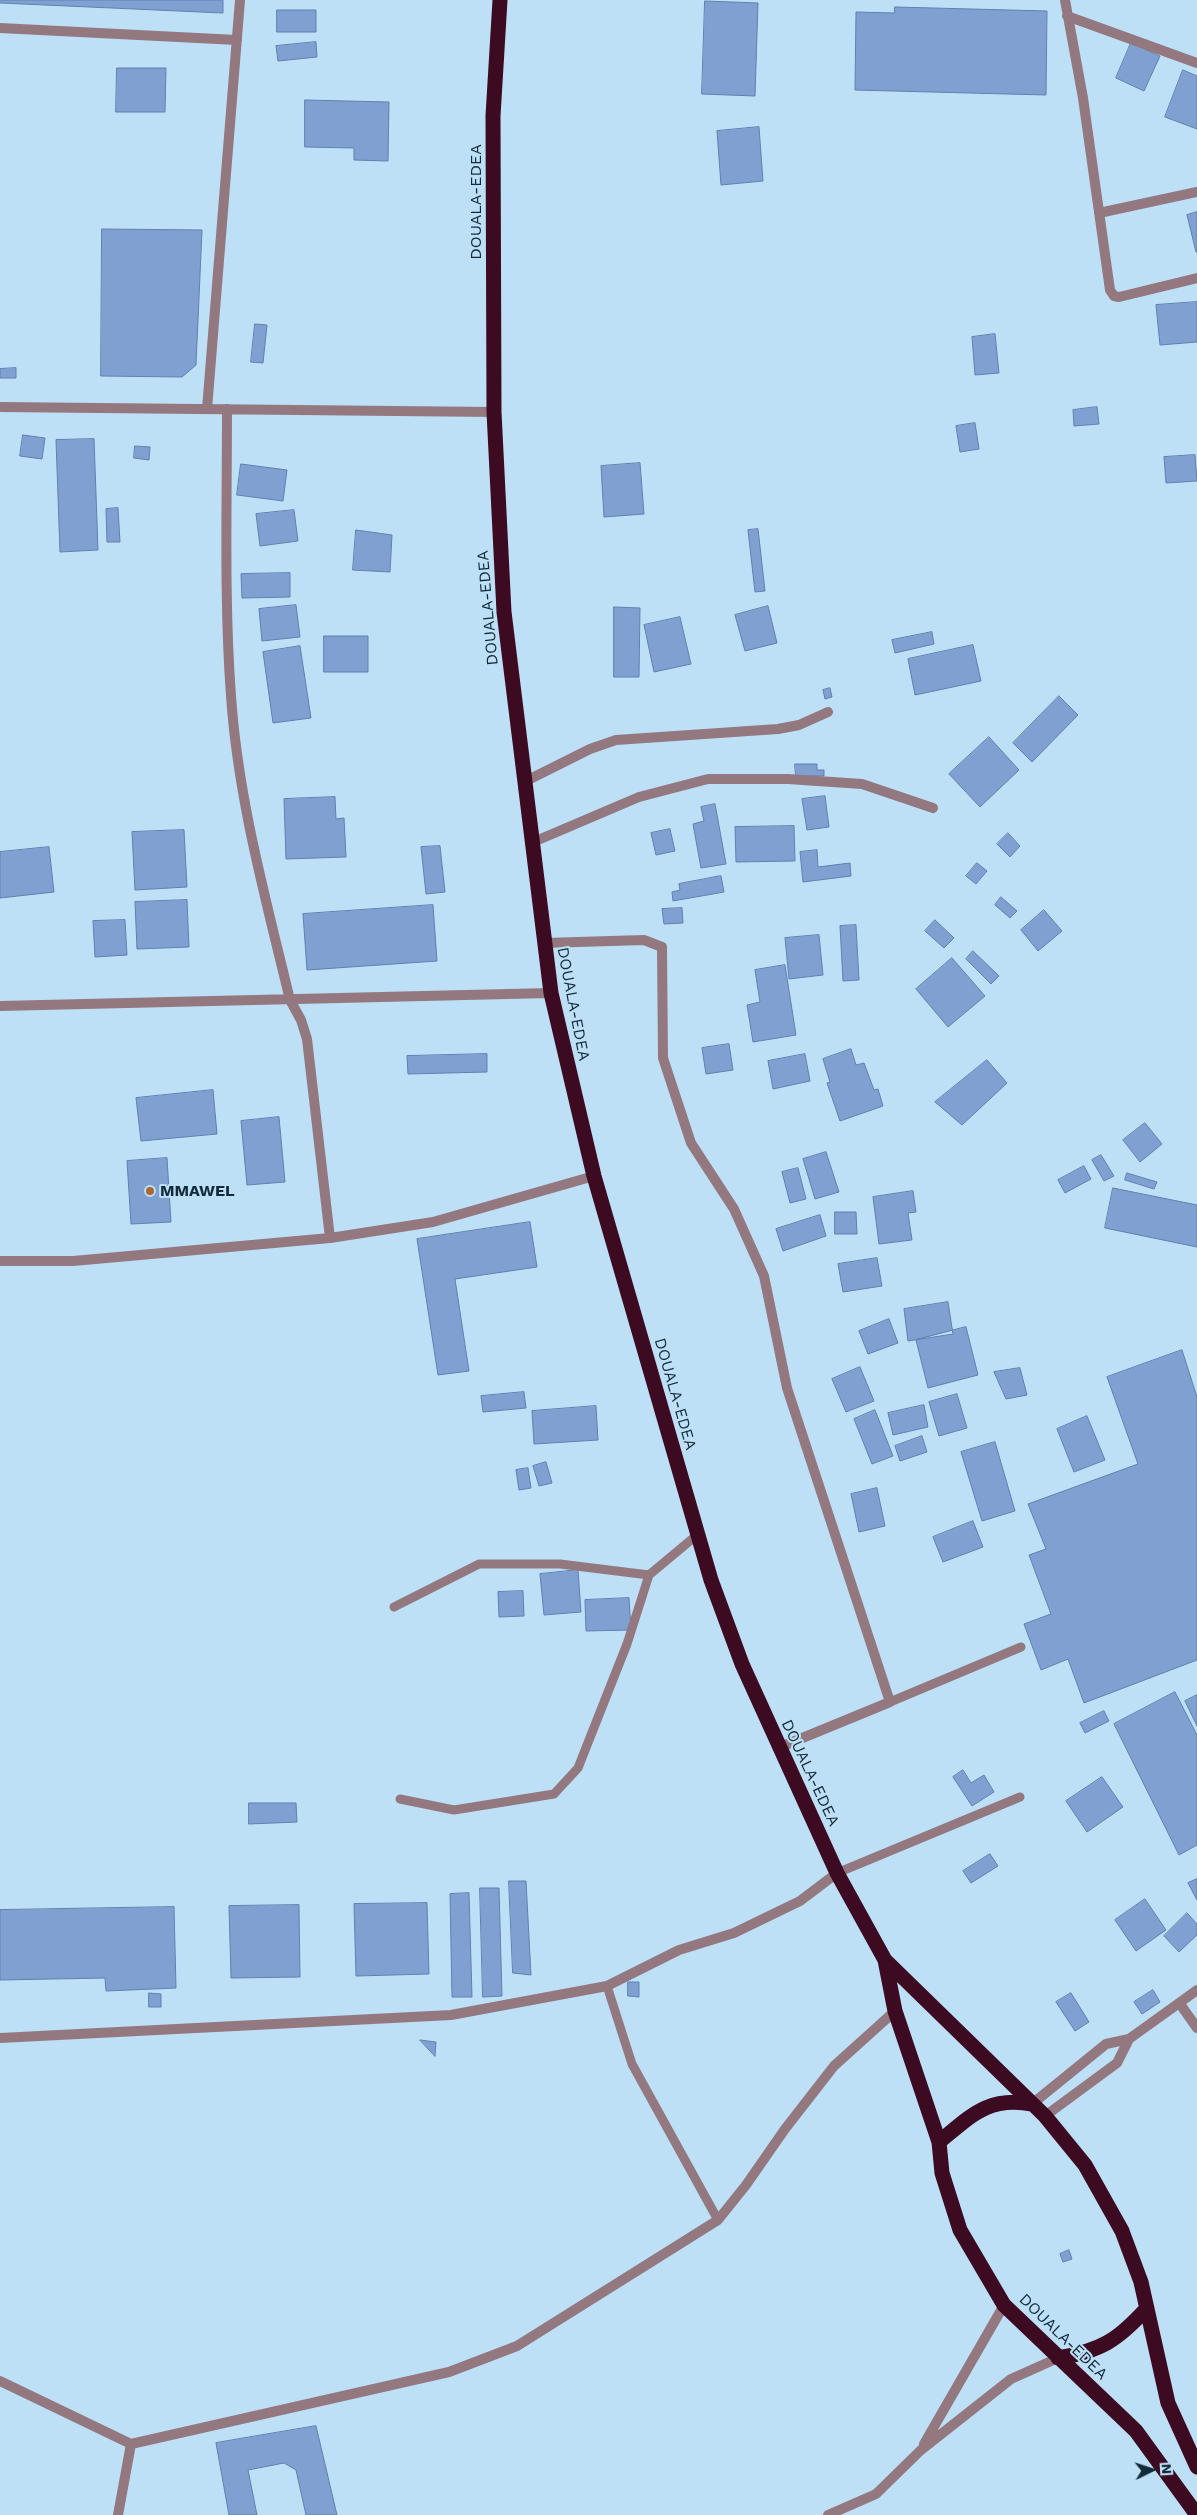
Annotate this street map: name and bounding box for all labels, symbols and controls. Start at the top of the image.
street label: DOUALA-EDEA [466,144,486,260]
street label: DOUALA-EDEA [473,550,503,666]
street label: DOUALA-EDEA [553,945,593,1063]
place label: MMAWEL [160,1181,235,1201]
marker: MMAWEL [144,1185,156,1197]
street label: DOUALA-EDEA [650,1336,700,1452]
street label: DOUALA-EDEA [777,1717,843,1829]
street label: DOUALA-EDEA [1015,2290,1111,2384]
north arrow [1127,2445,1177,2495]
text: N [1159,2463,1175,2475]

